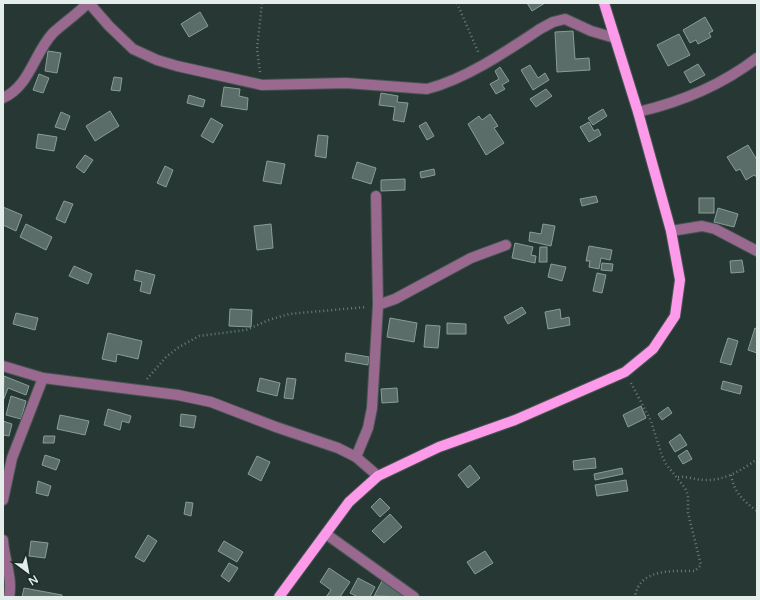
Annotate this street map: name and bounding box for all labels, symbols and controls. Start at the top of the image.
north arrow [8,552,48,592]
text: N [26,572,40,588]

